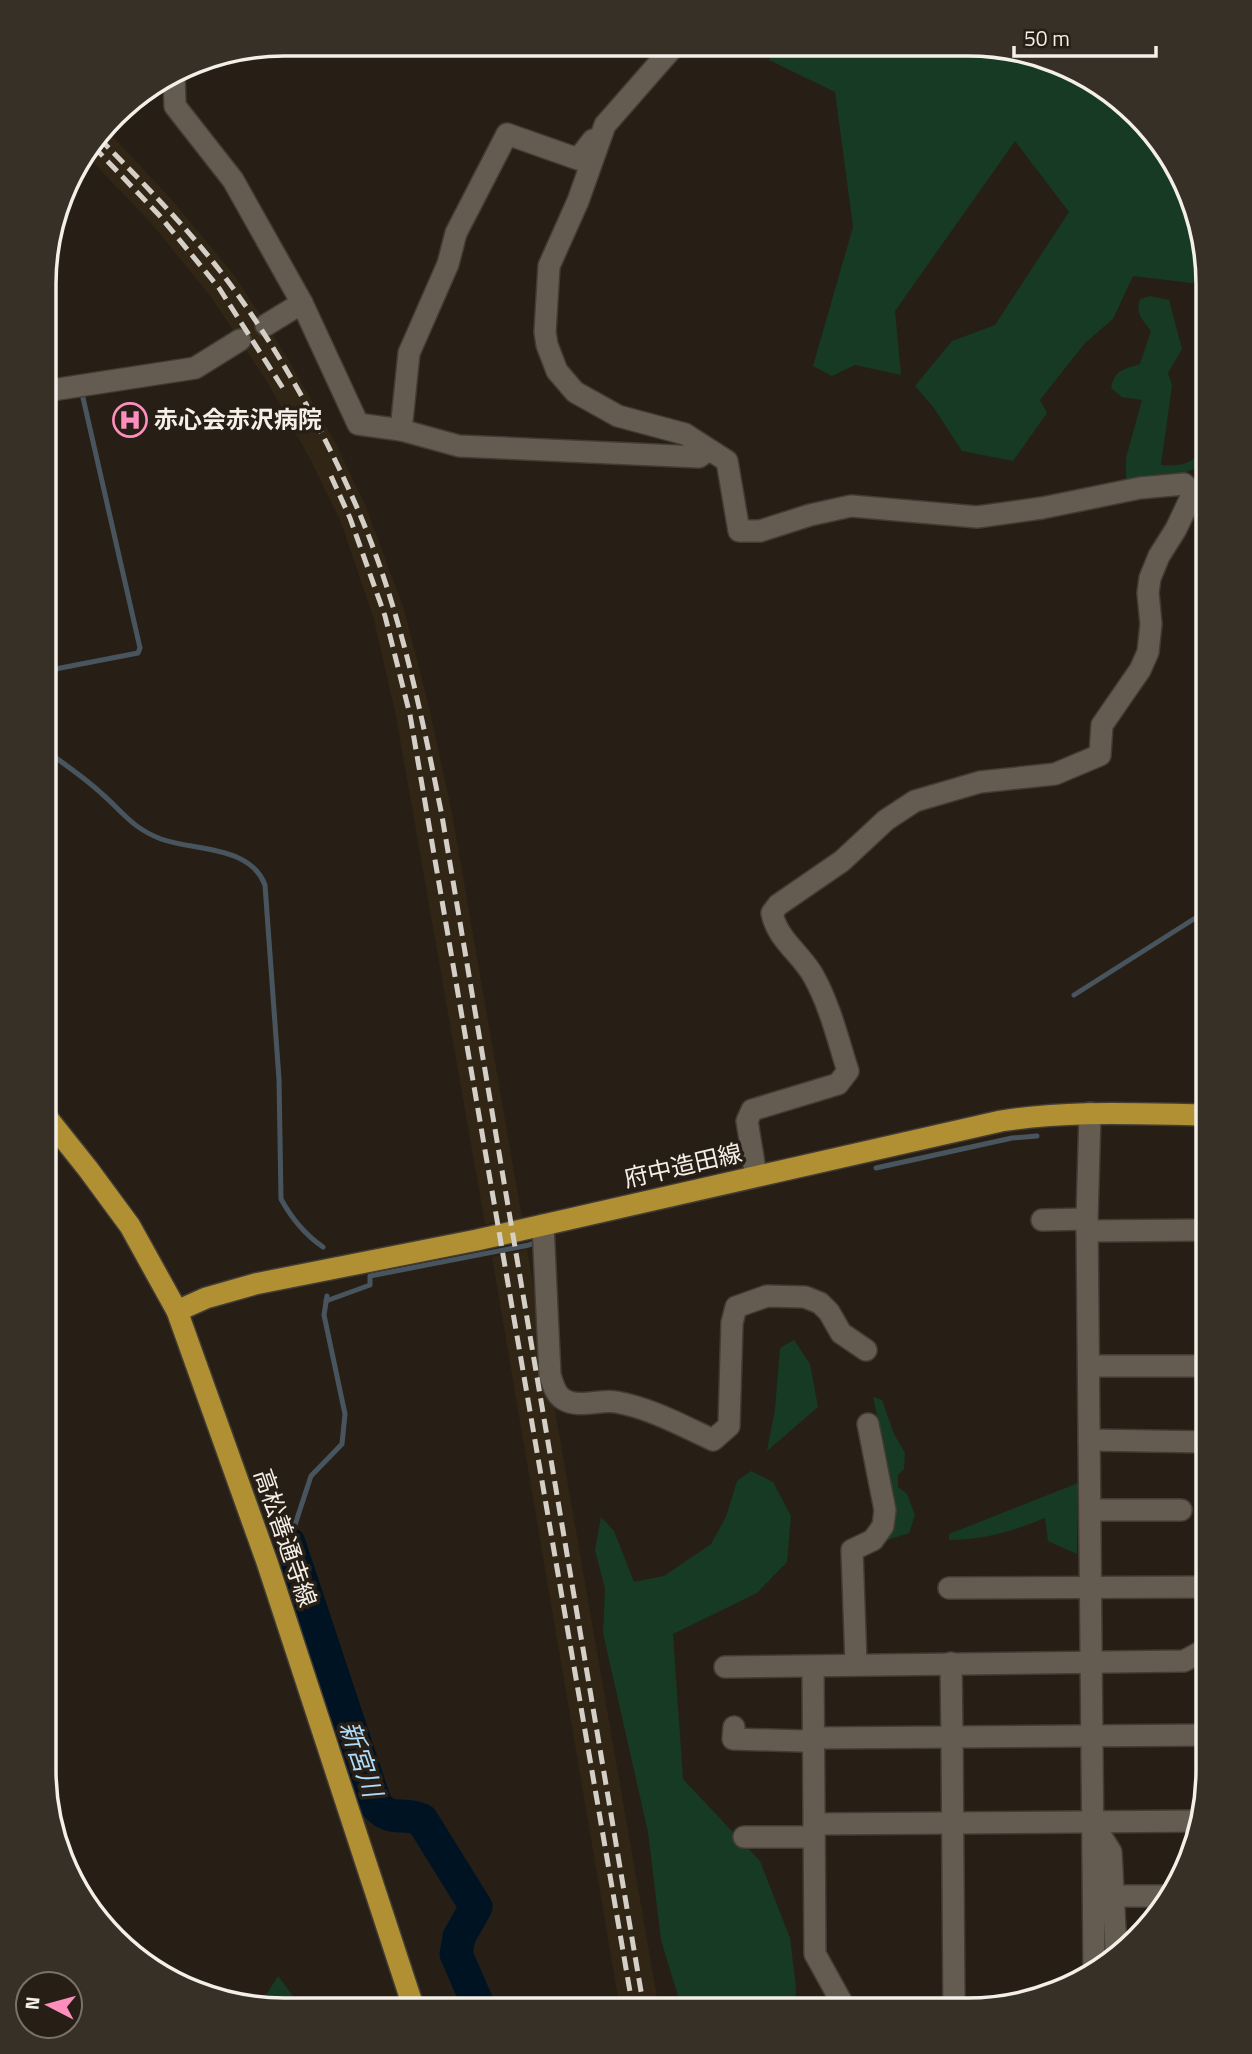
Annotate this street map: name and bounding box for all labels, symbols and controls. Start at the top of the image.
scale bar [1014,14,1156,58]
text: 50 m [1024,22,1070,54]
hospital icon: 赤心会赤沢病院 [111,401,149,439]
place label: 赤心会赤沢病院 [154,401,322,437]
street label: 府中造田線 [620,1134,745,1196]
street label: 高松善通寺線 [245,1464,326,1612]
water label: 新宮川 [330,1716,394,1805]
north arrow [14,1970,84,2040]
text: N [16,1995,47,2011]

